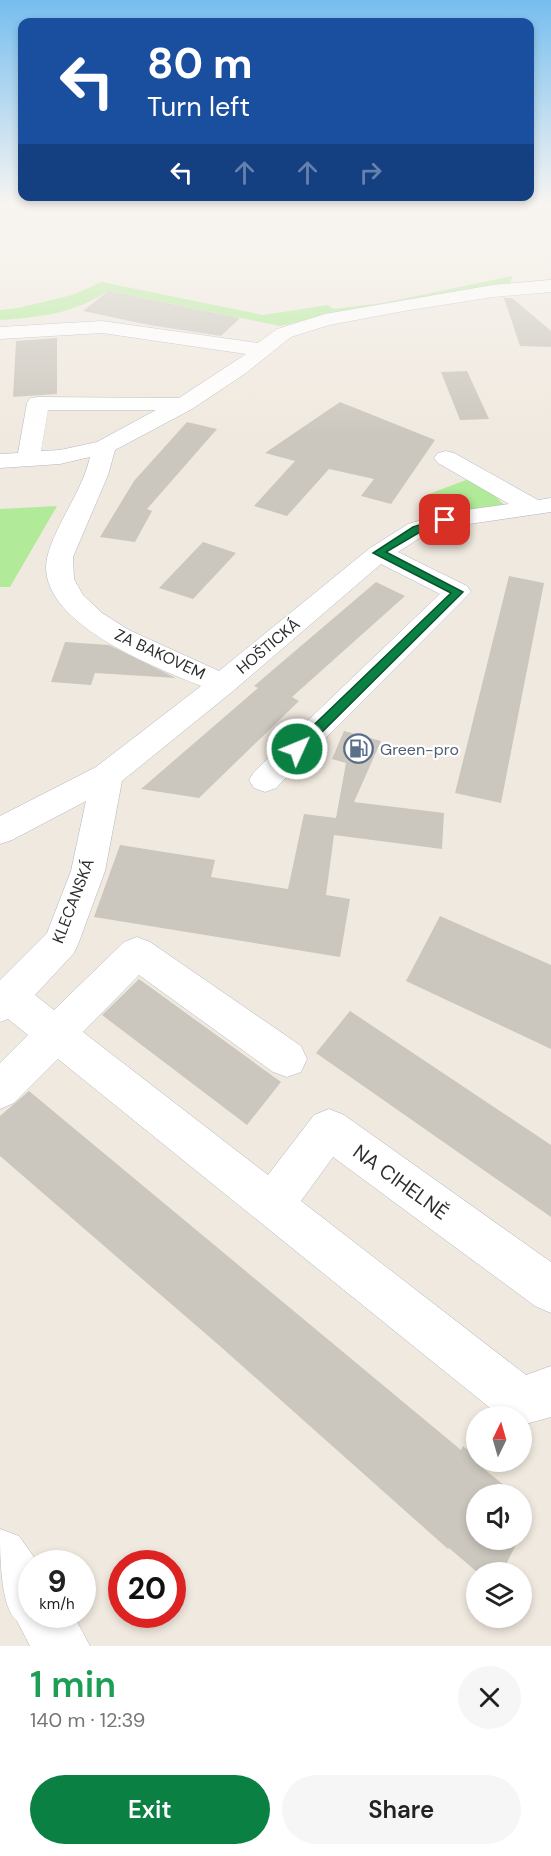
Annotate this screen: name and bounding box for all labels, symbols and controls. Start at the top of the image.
text: 80 m [147,36,253,91]
icon: left [48,42,126,120]
text: Turn left [147,89,250,124]
icon: left [165,156,198,189]
icon: ahead [228,156,261,189]
icon: ahead [291,156,324,189]
icon: right [354,156,387,189]
pin [419,494,470,545]
icon: arrive [428,503,461,536]
street label: HOŠTICKÁ [232,613,304,679]
street label: ZA BAKOVEM [111,624,209,684]
position arrow [265,717,329,781]
fuel station icon: Green-pro [343,733,375,765]
place label: Green-pro [380,739,459,760]
street label: KLECANSKÁ [47,855,99,946]
street label: NA CIHELNĚ [348,1139,454,1225]
north arrow [466,1406,532,1472]
map controls [466,1406,532,1628]
button: sound [466,1484,532,1550]
speed limit sign: 20 [108,1550,186,1628]
text: 9 [47,1562,67,1601]
button: layers [466,1562,532,1628]
text: km/h [39,1594,75,1614]
text: 1 min [30,1661,116,1708]
button: close [458,1666,521,1729]
text: 140 m · 12:39 [30,1707,145,1733]
button: Exit [30,1775,270,1844]
button: Share [282,1775,521,1844]

